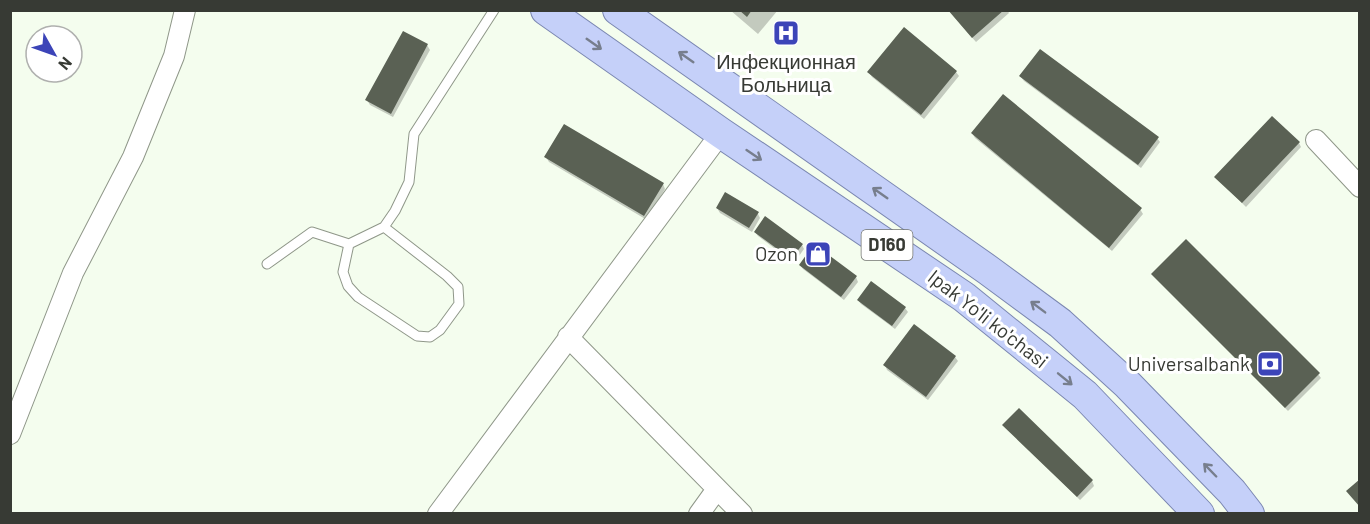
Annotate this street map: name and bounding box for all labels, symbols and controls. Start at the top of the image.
hospital icon: Инфекционная Больница [771,18,801,48]
north arrow [24,24,84,84]
one-way arrow [585,38,601,50]
place label: Инфекционная Больница [716,49,856,96]
one-way arrow [678,51,694,63]
text: N [55,54,77,74]
one-way arrow [745,149,762,161]
one-way arrow [872,187,888,199]
road number: D160 [862,230,912,260]
shop icon: Ozon [803,239,833,269]
place label: Ozon [755,241,798,265]
street label: Ipak Yo'li ko'chasi [924,264,1053,372]
one-way arrow [1031,301,1047,313]
bank icon: Universalbank [1255,349,1285,379]
place label: Universalbank [1128,351,1250,375]
one-way arrow [1057,373,1073,386]
one-way arrow [1203,462,1218,477]

